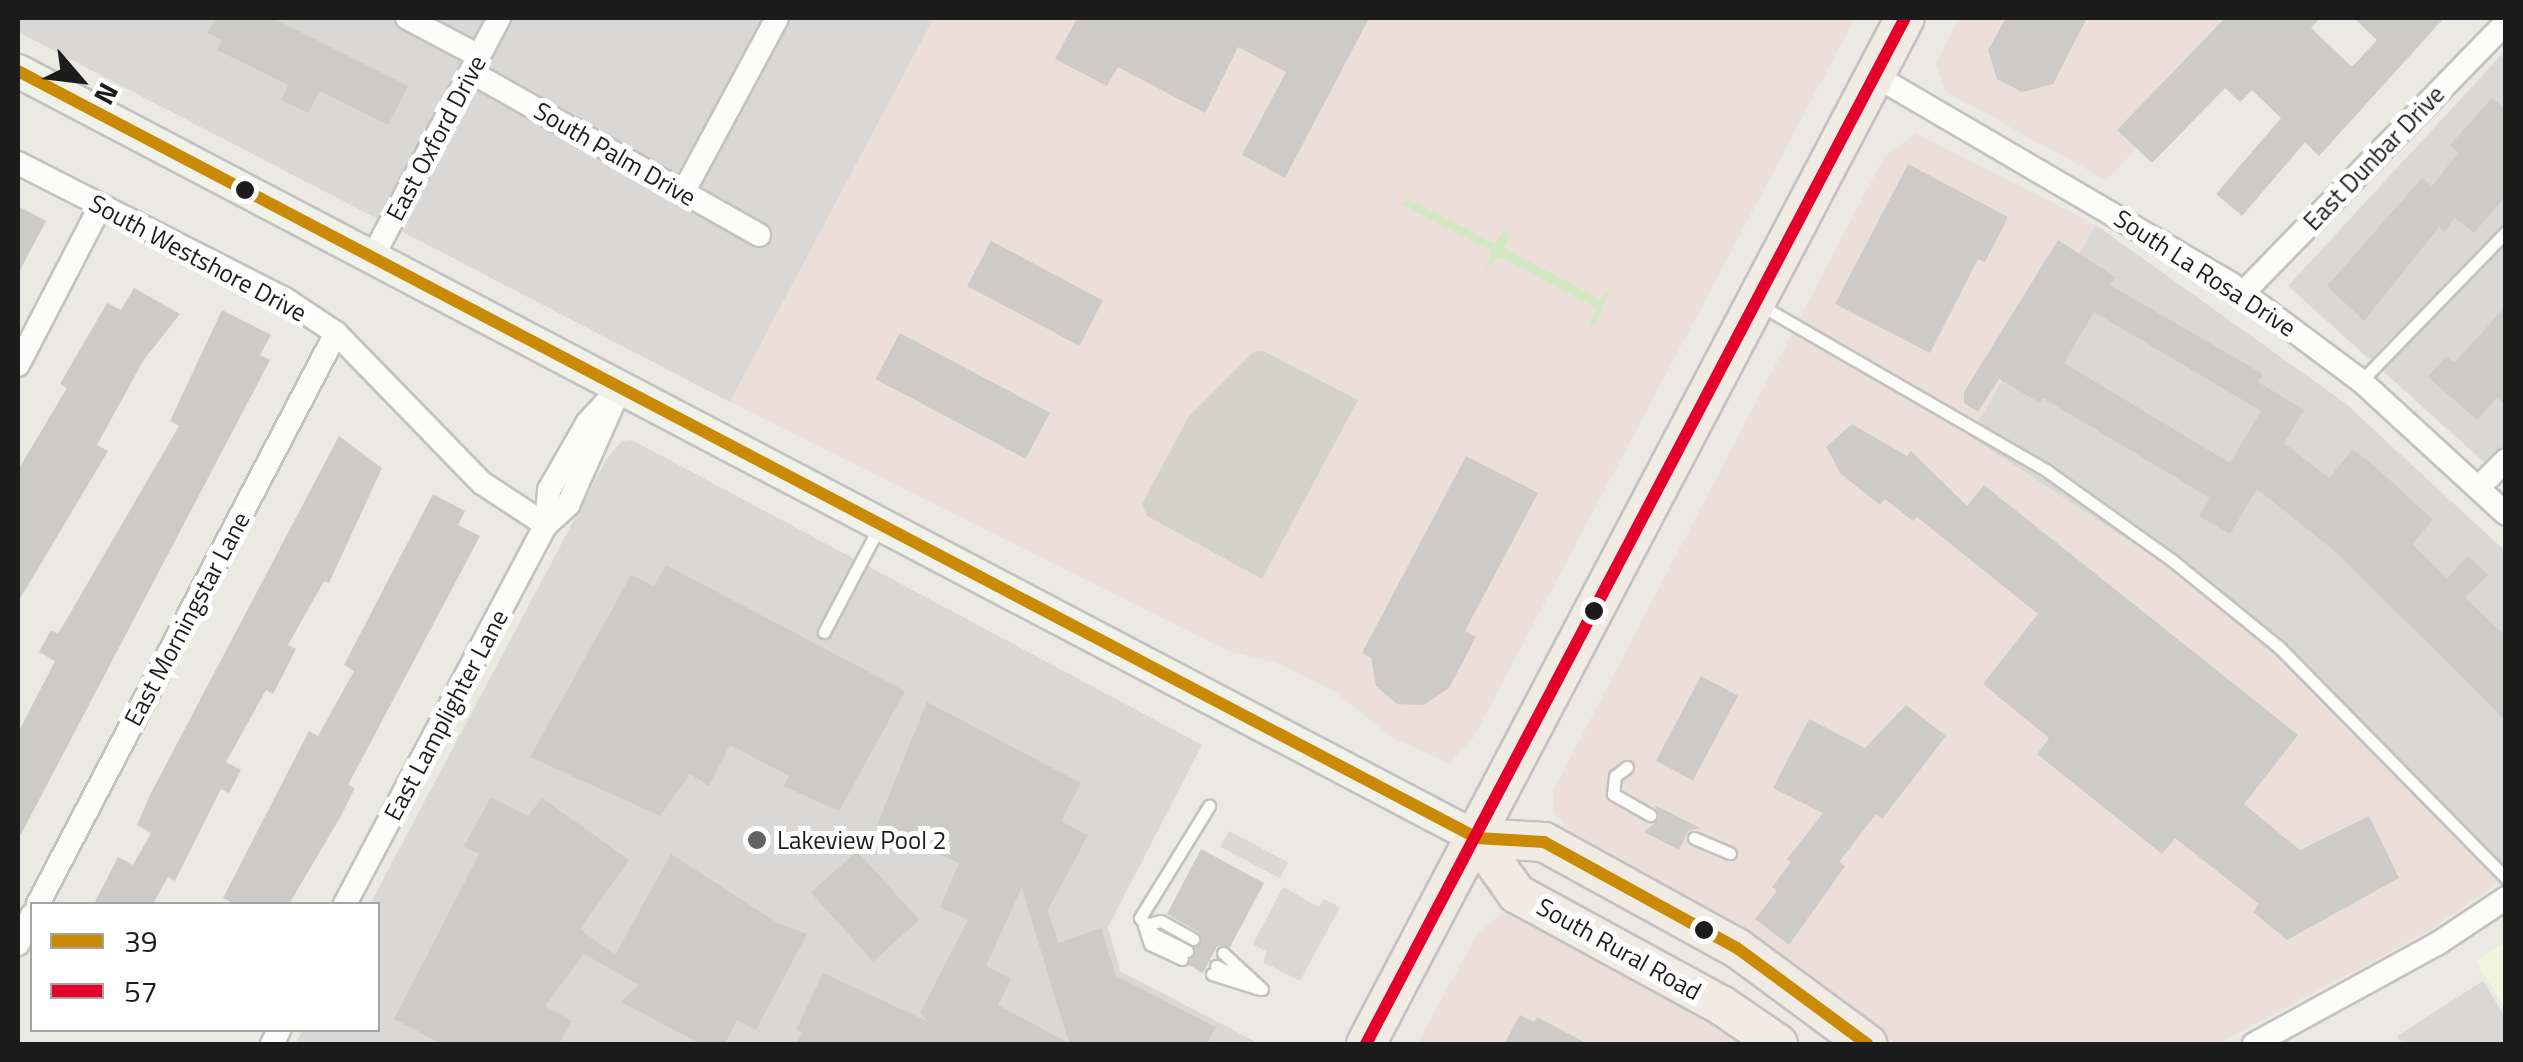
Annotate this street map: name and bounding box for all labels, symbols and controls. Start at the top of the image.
north arrow [30,30,130,130]
street label: East Oxford Drive [380,50,492,226]
text: N [83,76,130,113]
street label: East Dunbar Drive [2297,79,2451,237]
street label: South Palm Drive [529,96,701,212]
unlabelled marker [235,180,255,200]
street label: South Westshore Drive [84,188,312,328]
street label: South La Rosa Drive [2109,203,2301,343]
street label: East Morningstar Lane [118,507,256,731]
unlabelled marker [1584,601,1604,621]
street label: East Lamplighter Lane [378,604,514,826]
place label: Lakeview Pool 2 [777,825,947,855]
marker: Lakeview Pool 2 [746,829,768,851]
street label: South Rural Road [1532,892,1706,1006]
legend [30,902,380,1032]
text: 39 [124,918,158,964]
unlabelled marker [1694,920,1714,940]
text: 57 [124,968,158,1014]

